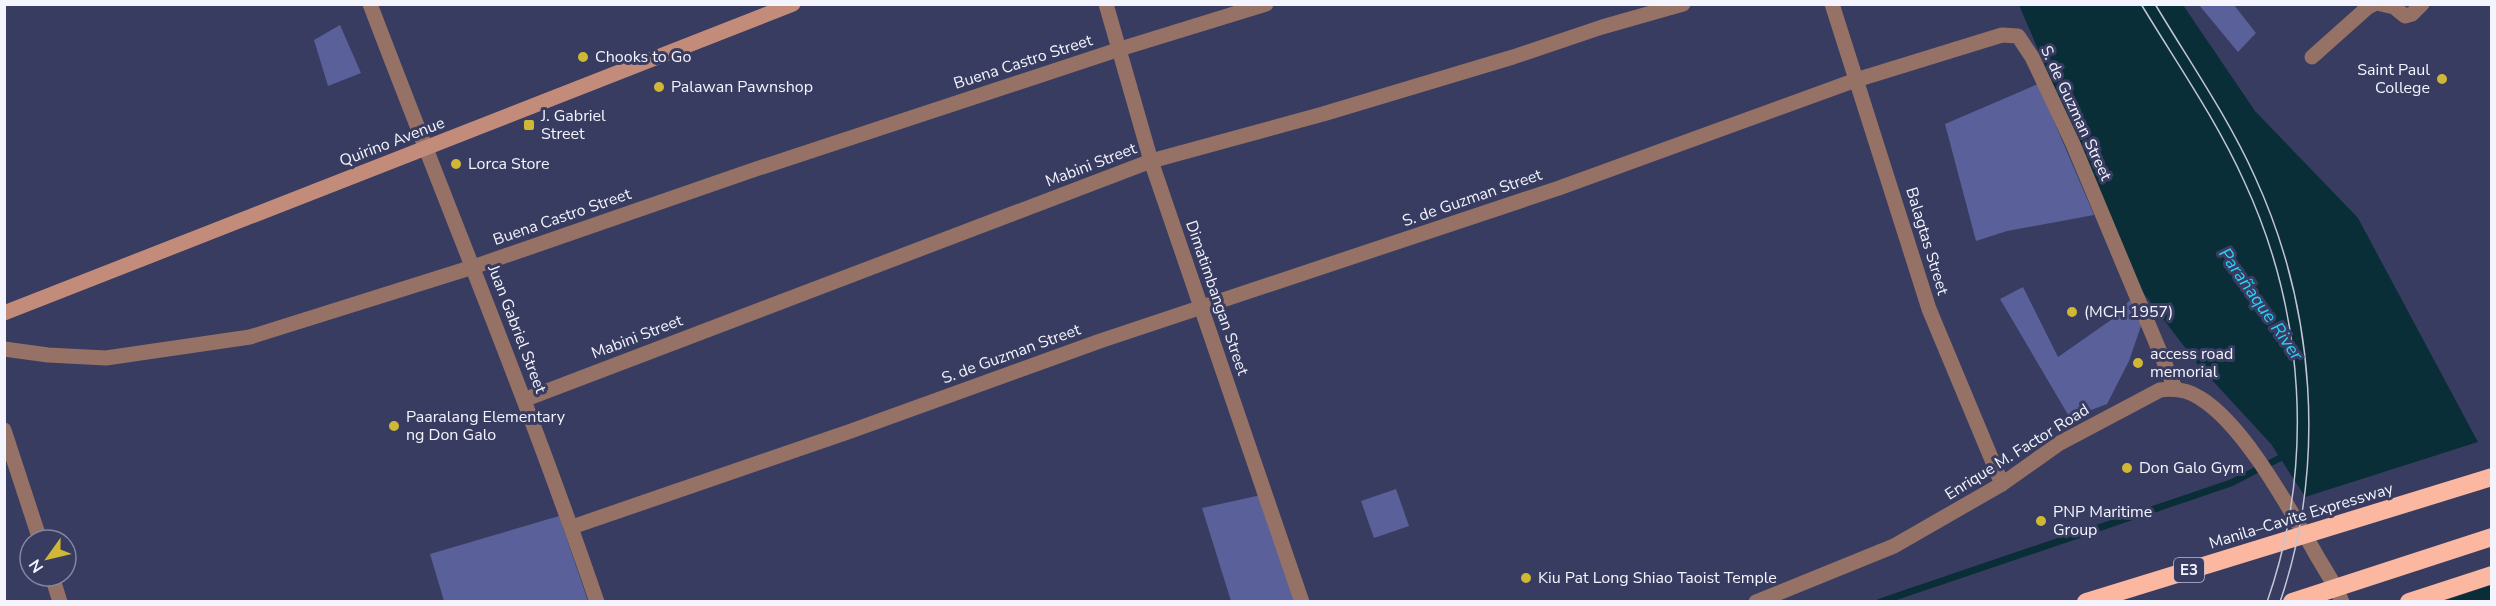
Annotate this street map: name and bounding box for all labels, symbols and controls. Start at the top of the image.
street label: Buena Castro Street [951,29,1095,95]
street label: S. de Guzman Street [2035,42,2117,184]
place label: Chooks to Go [595,46,691,68]
marker: Chooks to Go [576,50,590,64]
place label: Saint Paul College [2357,59,2430,99]
marker: Saint Paul College [2435,72,2449,86]
place label: Palawan Pawnshop [671,76,813,98]
marker: Palawan Pawnshop [652,80,666,94]
place label: J. Gabriel Street [540,105,606,145]
street label: Quirino Avenue [336,112,448,172]
marker: J. Gabriel Street [522,118,536,132]
street label: Mabini Street [1042,137,1140,192]
place label: Lorca Store [468,153,549,175]
marker: Lorca Store [449,157,463,171]
street label: S. de Guzman Street [1399,164,1545,232]
street label: Buena Castro Street [490,183,634,251]
street label: Balagtas Street [1900,184,1954,298]
street label: Dimatimbangan Street [1180,218,1254,379]
water label: Parañaque River [2213,243,2309,366]
street label: Juan Gabriel Street [482,261,552,397]
place label: (MCH 1957) [2084,301,2173,323]
marker: (MCH 1957) [2065,305,2079,319]
street label: Mabini Street [588,309,686,364]
street label: S. de Guzman Street [938,318,1084,389]
place label: access road memorial [2150,343,2233,383]
marker: access road memorial [2131,356,2145,370]
street label: Enrique M. Factor Road [1941,399,2093,505]
place label: Paaralang Elementary ng Don Galo [406,406,566,446]
marker: Paaralang Elementary ng Don Galo [387,419,401,433]
place label: Don Galo Gym [2139,457,2244,479]
marker: Don Galo Gym [2120,461,2134,475]
street label: Manila–Cavite Expressway [2206,477,2397,555]
place label: PNP Maritime Group [2053,501,2152,541]
marker: PNP Maritime Group [2034,514,2048,528]
north arrow [18,528,78,588]
text: N [24,555,49,577]
road number: E3 [2174,558,2204,582]
place label: Kiu Pat Long Shiao Taoist Temple [1538,567,1777,589]
marker: Kiu Pat Long Shiao Taoist Temple [1519,571,1533,585]

